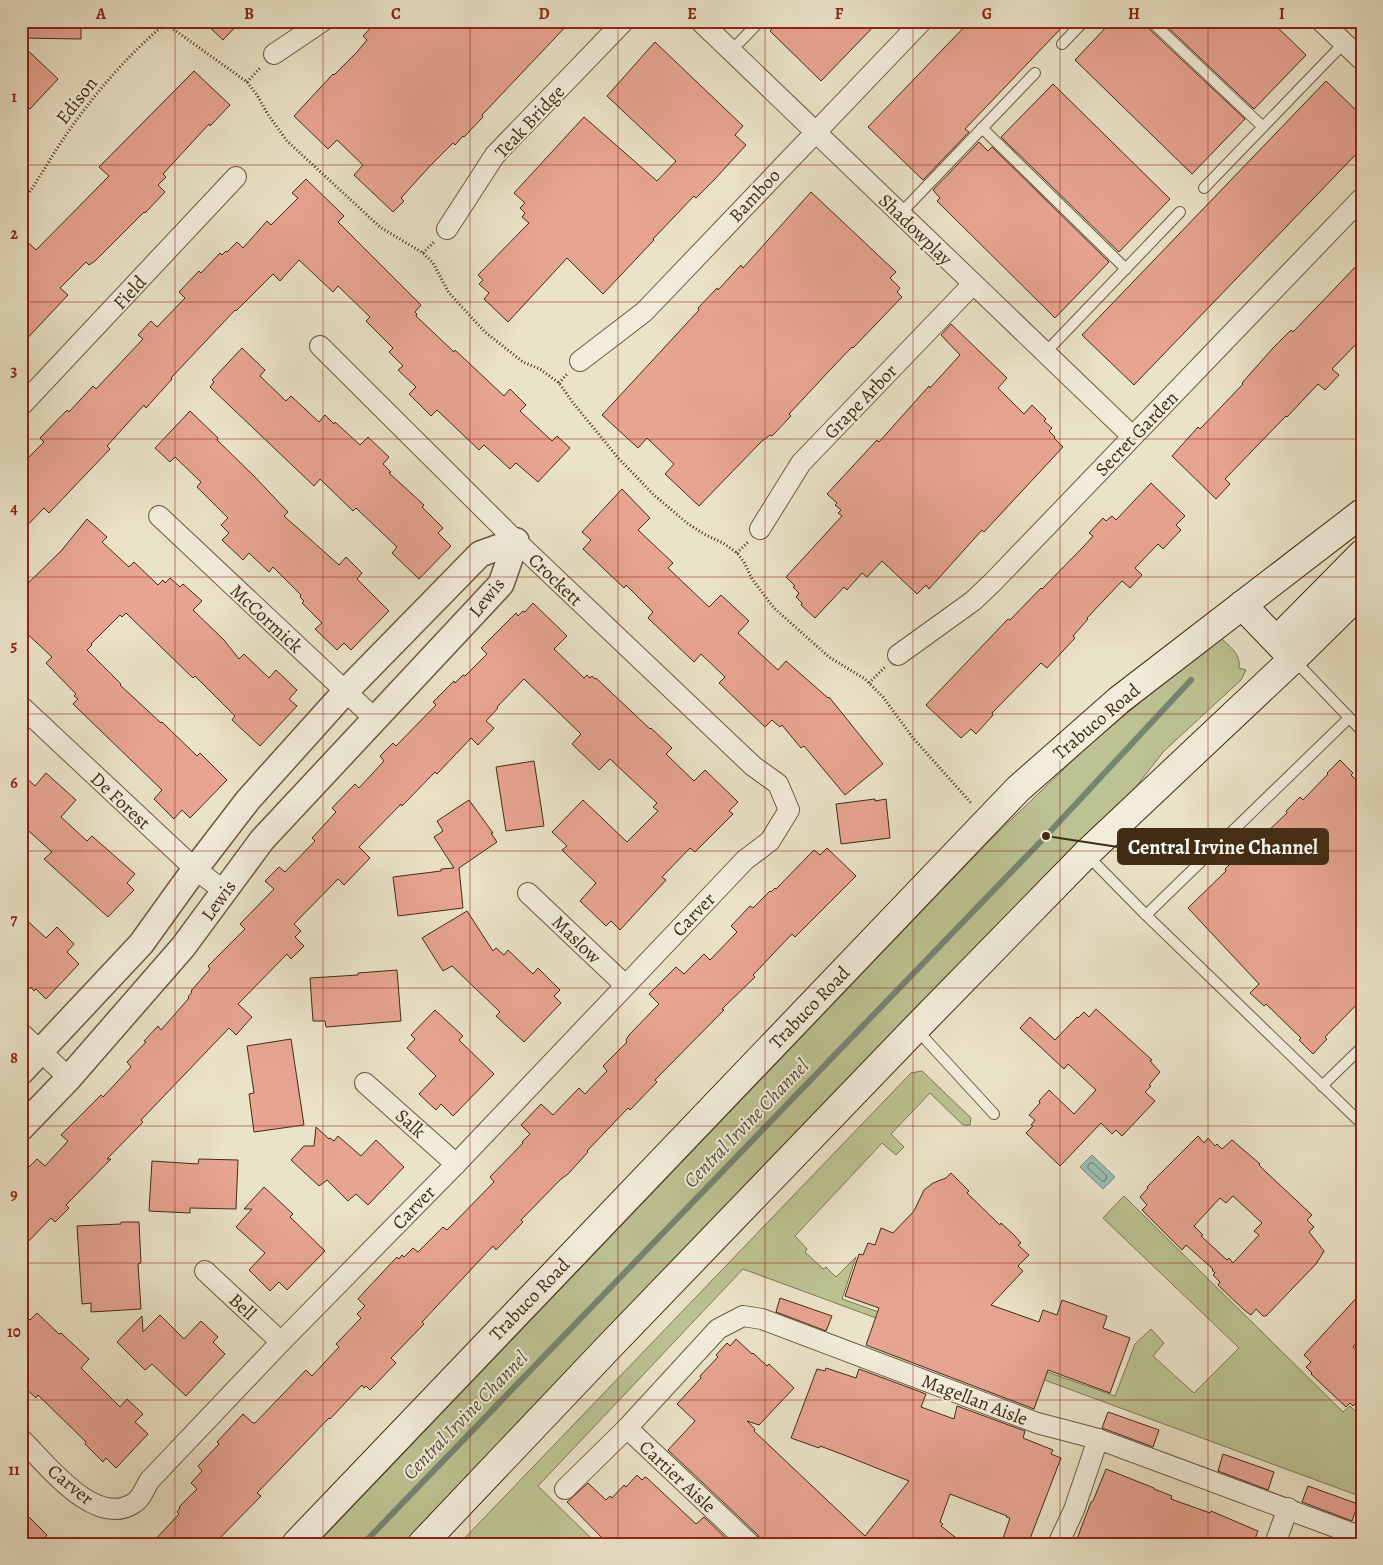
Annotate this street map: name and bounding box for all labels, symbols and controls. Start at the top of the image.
text: A [95,3,107,25]
text: B [244,3,254,25]
text: C [391,3,401,25]
text: D [538,3,550,25]
text: E [687,3,697,25]
text: F [835,3,844,25]
text: G [982,3,992,25]
text: H [1128,3,1140,25]
text: I [1279,3,1285,25]
street label: Edison [50,71,104,130]
street label: Teak Bridge [489,79,571,164]
text: 1 [11,86,17,108]
street label: Bamboo [723,163,786,228]
street label: Shadowplay [873,188,958,272]
text: 2 [10,223,18,245]
street label: Field [107,269,153,315]
street label: Grape Arbor [818,359,903,445]
text: 3 [11,360,18,382]
street label: Secret Garden [1089,385,1184,482]
text: 4 [10,498,18,520]
street label: Crockett [522,547,588,612]
street label: Lewis [463,572,511,623]
street label: McCormick [224,578,309,660]
text: 5 [11,635,18,657]
street label: Trabuco Road [1048,677,1146,766]
street label: De Forest [85,766,156,835]
text: 6 [10,772,18,794]
callout: Central Irvine Channel [1118,829,1328,864]
text: Central Irvine Channel [1128,834,1319,861]
street label: Lewis [195,875,242,926]
street label: Carver [666,887,721,943]
text: 7 [11,909,18,931]
street label: Maslow [546,910,607,970]
street label: Trabuco Road [763,960,857,1055]
text: 8 [10,1047,18,1069]
water label: Central Irvine Channel [678,1053,815,1194]
street label: Salk [390,1103,432,1145]
street label: Carver [386,1180,441,1236]
text: 9 [10,1184,18,1206]
street label: Trabuco Road [483,1252,577,1347]
street label: Bell [223,1287,262,1326]
text: 10 [7,1321,21,1343]
water label: Central Irvine Channel [397,1345,534,1486]
street label: Magellan Aisle [918,1368,1032,1432]
street label: Cartier Aisle [633,1434,721,1519]
street label: Carver [42,1458,99,1511]
text: 11 [8,1459,20,1481]

